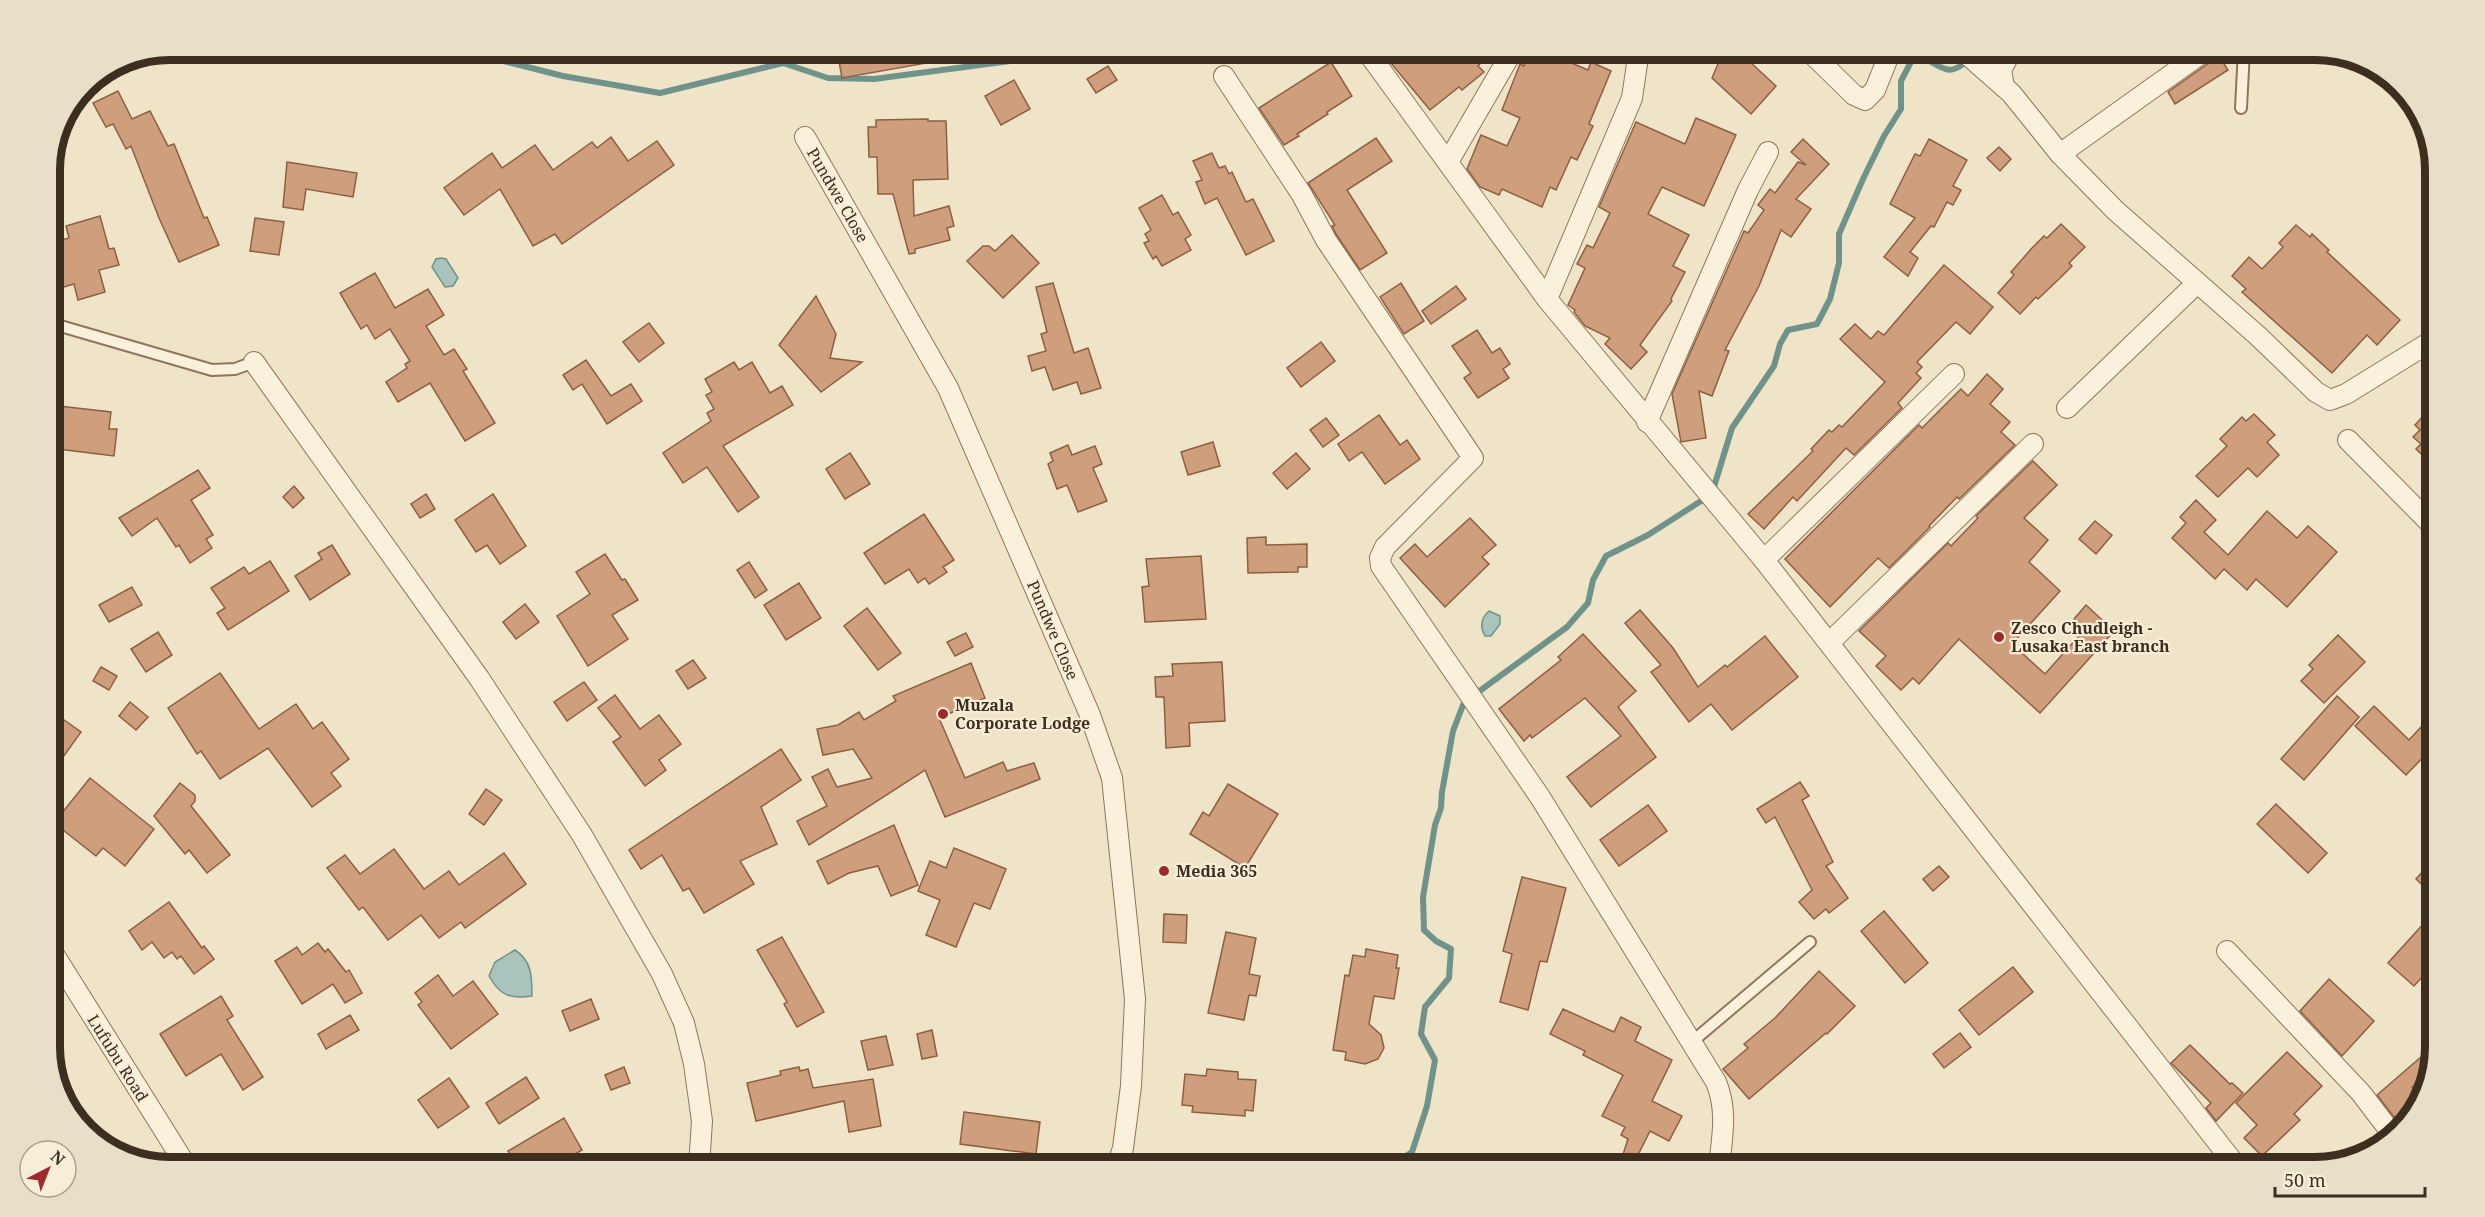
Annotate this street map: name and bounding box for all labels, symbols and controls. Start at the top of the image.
street label: Pundwe Close [802,143,874,247]
street label: Pundwe Close [1022,577,1084,683]
place label: Zesco Chudleigh - Lusaka East branch [2011,617,2170,657]
marker: Zesco Chudleigh - Lusaka East branch [1992,630,2006,644]
place label: Muzala Corporate Lodge [955,694,1090,734]
marker: Muzala Corporate Lodge [936,707,950,721]
place label: Media 365 [1176,860,1257,882]
marker: Media 365 [1157,864,1171,878]
street label: Lufubu Road [82,1010,154,1106]
north arrow [18,1139,78,1199]
text: N [46,1145,70,1171]
scale bar [2275,1160,2425,1198]
text: 50 m [2284,1168,2326,1192]

